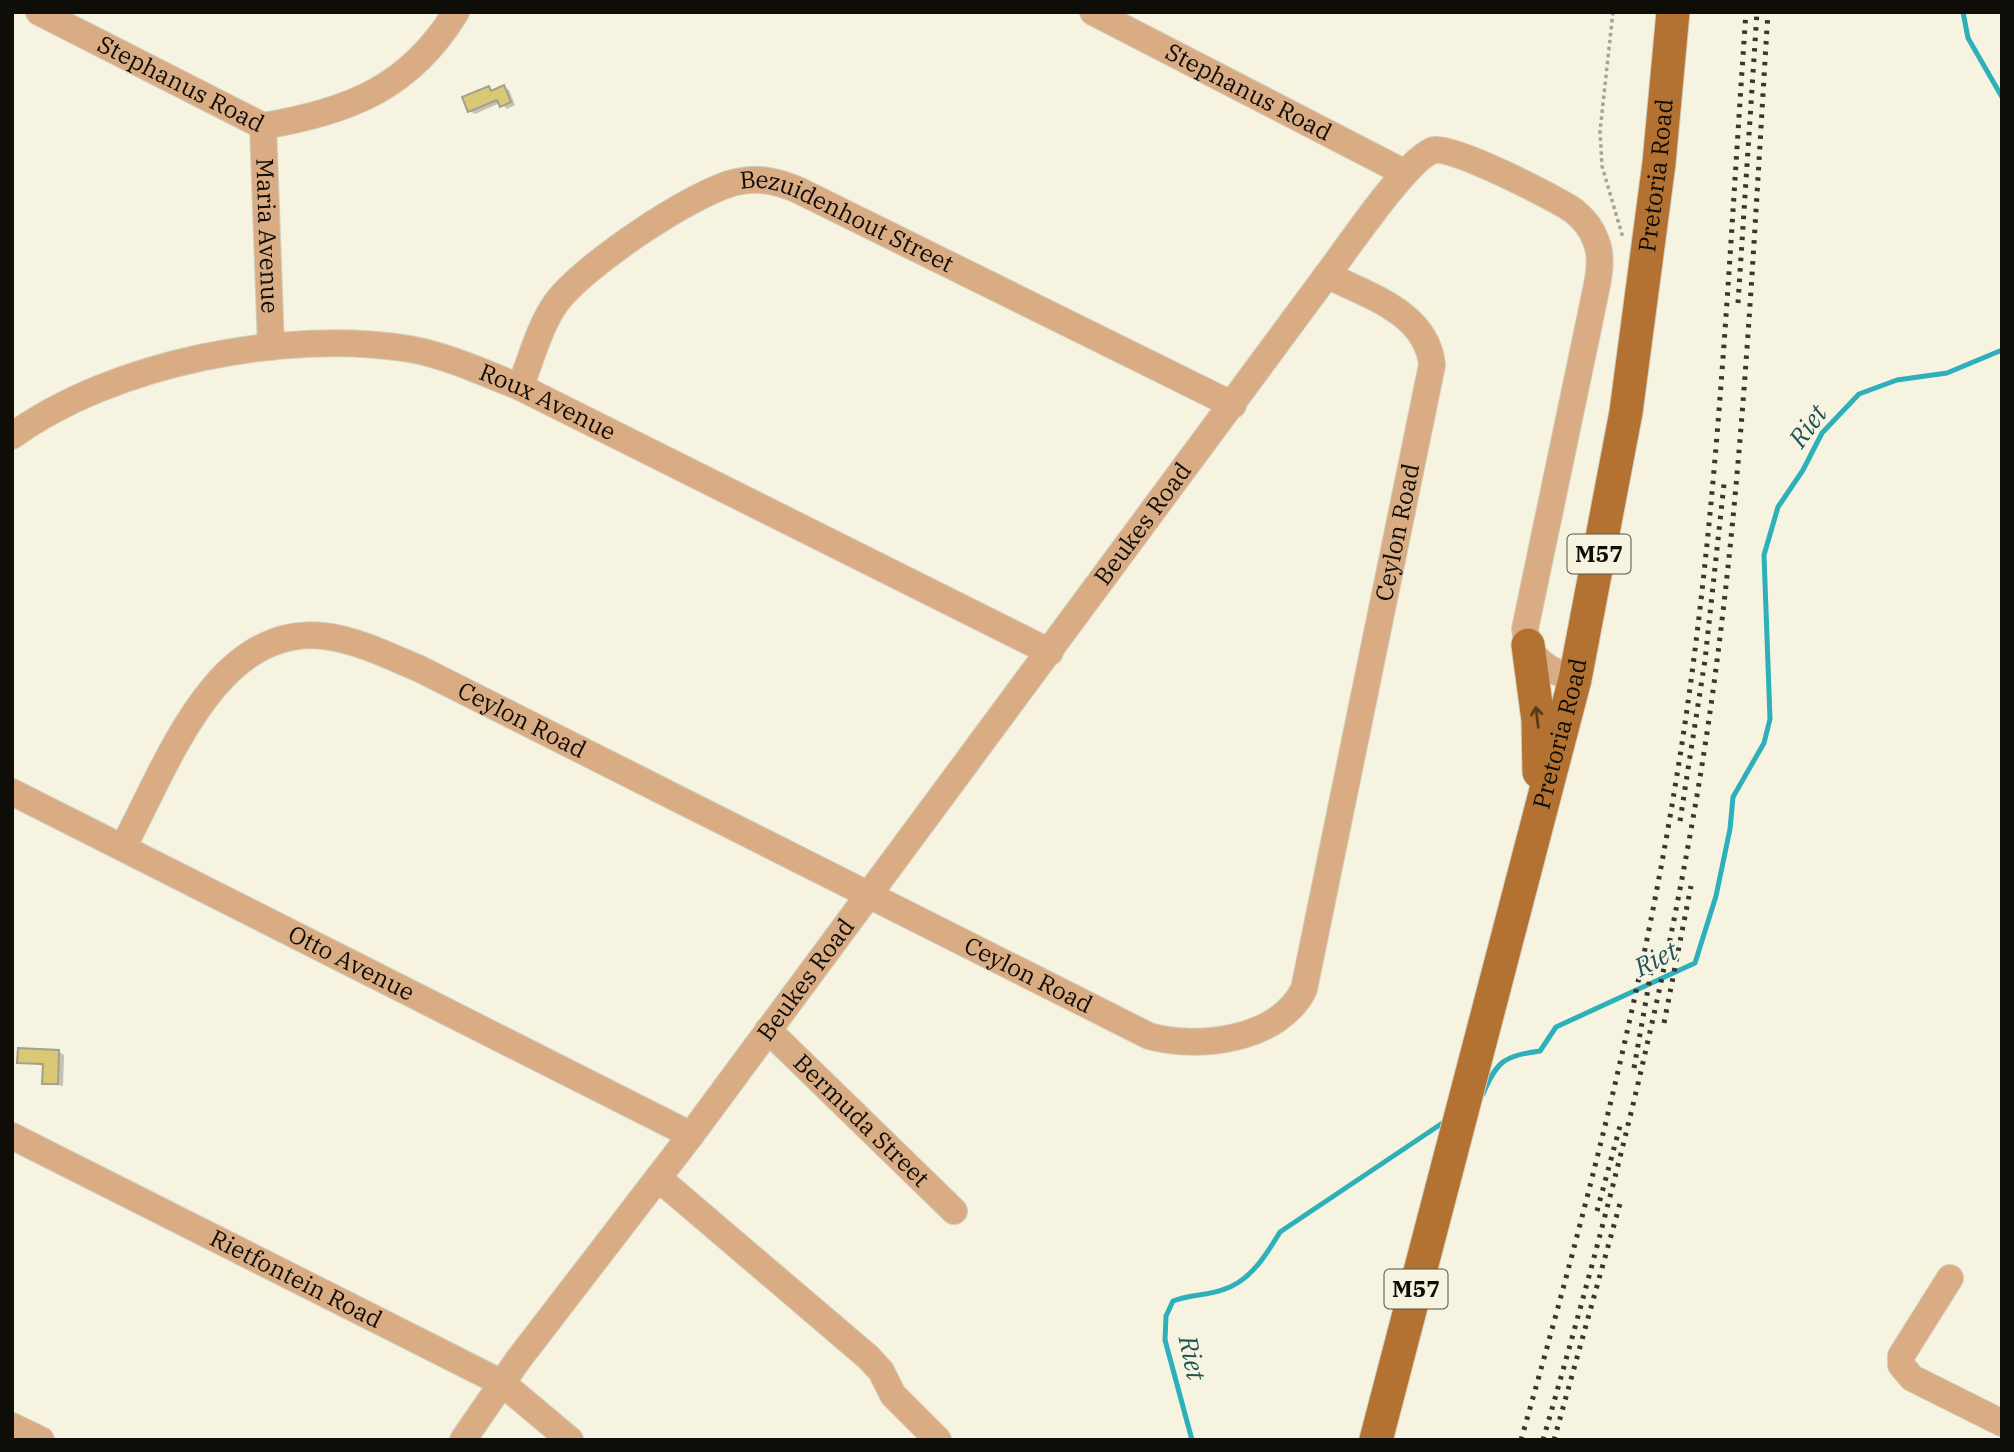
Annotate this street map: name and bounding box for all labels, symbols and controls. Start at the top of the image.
street label: Stephanus Road [92,27,270,139]
street label: Stephanus Road [1160,35,1338,148]
street label: Pretoria Road [1630,97,1680,254]
street label: Maria Avenue [249,158,287,314]
street label: Bezuidenhout Street [738,162,959,279]
street label: Roux Avenue [475,355,621,447]
water label: Riet [1780,397,1835,454]
street label: Beukes Road [1086,455,1198,591]
street label: Ceylon Road [1367,460,1426,604]
road number: M57 [1568,534,1630,574]
street label: Pretoria Road [1525,656,1594,812]
street label: Ceylon Road [453,674,592,765]
one-way arrow [1530,706,1543,729]
street label: Beukes Road [749,911,861,1047]
street label: Otto Avenue [283,917,420,1008]
street label: Ceylon Road [959,929,1098,1020]
water label: Riet [1627,932,1684,984]
street label: Bermuda Street [787,1046,937,1194]
street label: Rietfontein Road [205,1221,388,1335]
road number: M57 [1384,1270,1448,1308]
water label: Riet [1171,1331,1214,1384]

